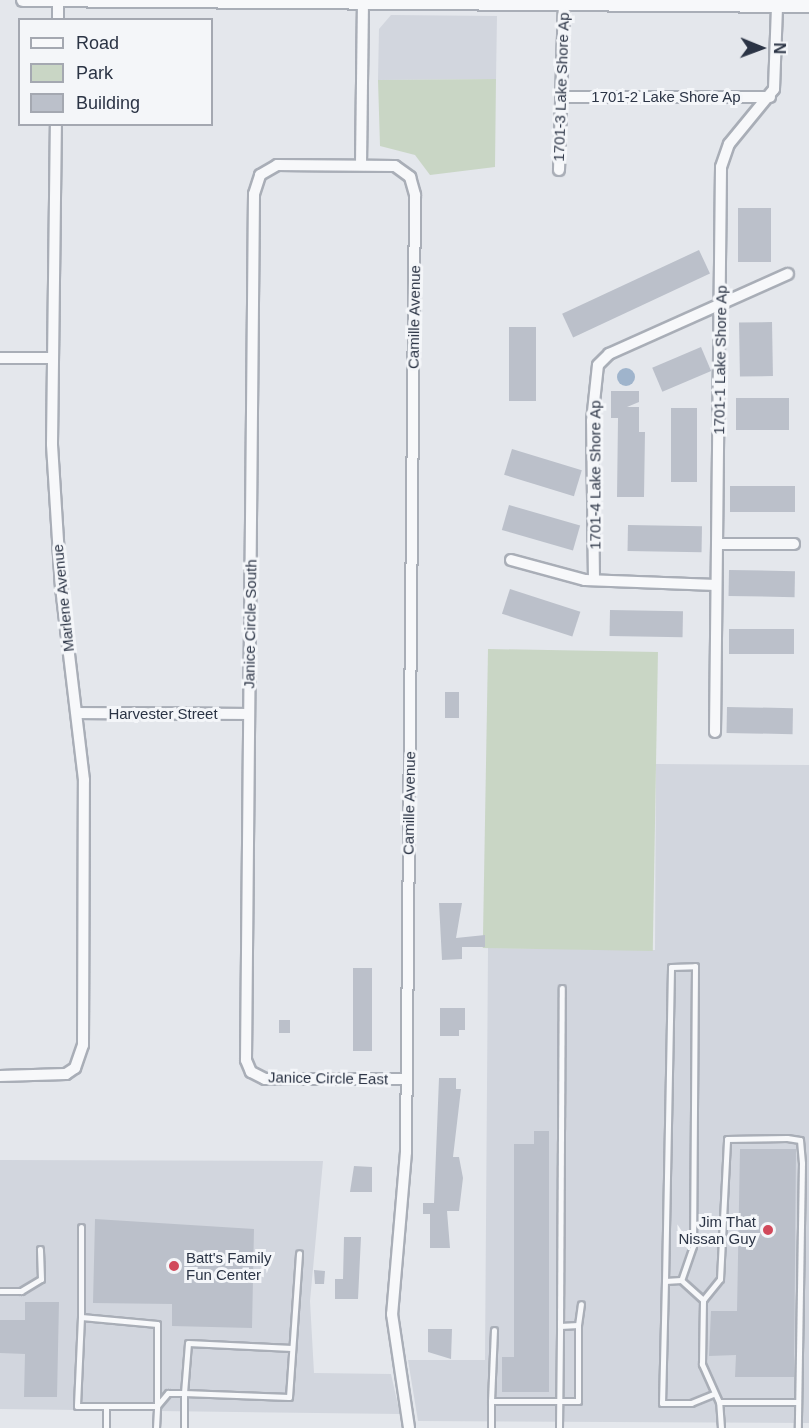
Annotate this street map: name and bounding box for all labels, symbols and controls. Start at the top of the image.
street label: 1701-3 Lake Shore Ap [549,12,573,162]
legend [18,18,213,126]
north arrow [731,18,791,78]
text: Road [76,33,119,53]
text: N [771,42,788,54]
text: Park [76,63,113,83]
street label: 1701-2 Lake Shore Ap [591,88,741,106]
text: Building [76,93,140,113]
street label: Camille Avenue [404,264,424,370]
street label: 1701-1 Lake Shore Ap [710,285,730,435]
street label: 1701-4 Lake Shore Ap [586,400,604,550]
street label: Marlene Avenue [48,543,78,653]
street label: Janice Circle South [240,559,260,689]
street label: Harvester Street [108,705,218,723]
street label: Camille Avenue [399,750,419,856]
street label: Janice Circle East [268,1068,388,1088]
place label: Jim That Nissan Guy [678,1212,756,1247]
marker: Jim That Nissan Guy [761,1223,775,1237]
place label: Batt's Family Fun Center [186,1248,271,1283]
marker: Batt's Family Fun Center [167,1259,181,1273]

